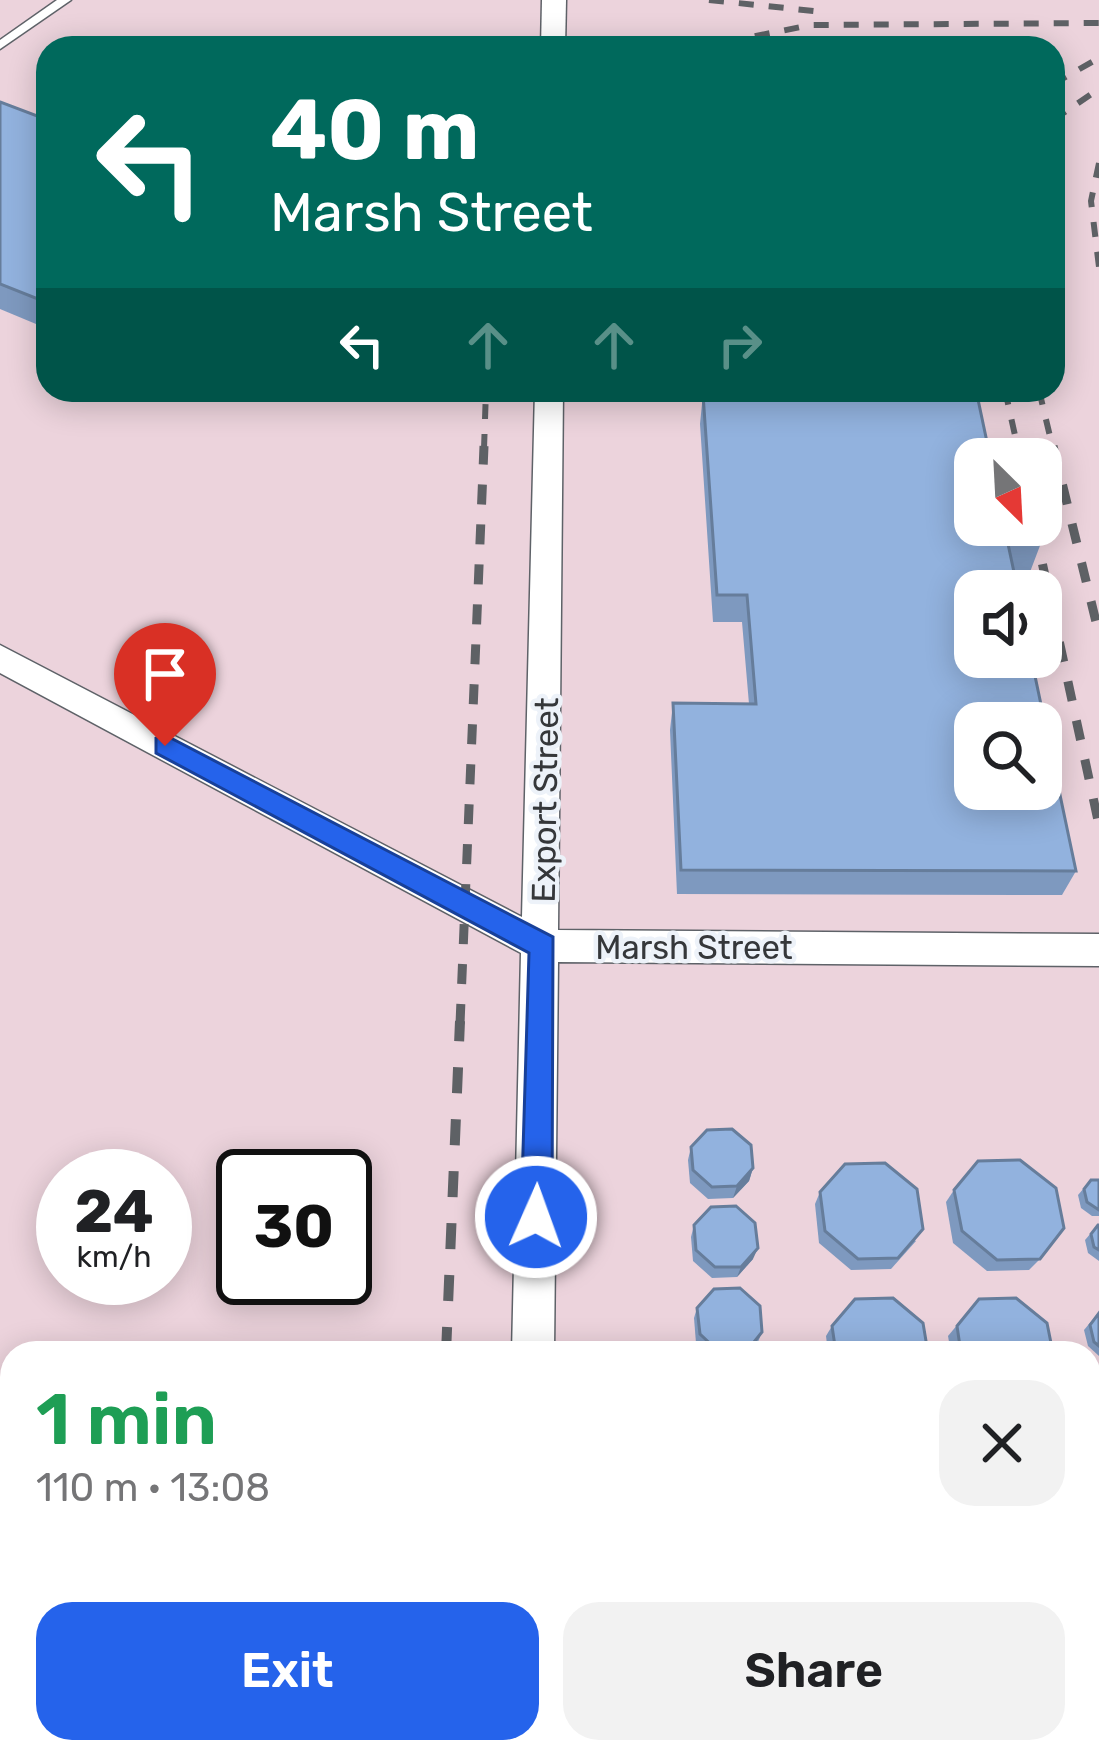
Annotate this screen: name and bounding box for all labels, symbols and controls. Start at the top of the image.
text: 40 m [270,80,479,180]
icon: left [72,84,228,240]
text: Marsh Street [270,181,593,245]
icon: left [329,312,395,378]
icon: ahead [455,312,521,378]
icon: ahead [581,312,647,378]
icon: right [707,312,773,378]
north arrow [954,438,1062,546]
map controls [954,438,1062,810]
button: sound [954,570,1062,678]
pin [114,623,216,746]
icon: arrive [132,641,198,707]
street label: Export Street [524,697,566,903]
button: search [954,702,1062,810]
street label: Marsh Street [595,928,793,967]
speed limit sign: 30 [216,1149,372,1305]
position arrow [473,1154,599,1280]
text: 24 [74,1176,154,1247]
text: km/h [77,1239,151,1275]
text: 1 min [36,1377,217,1462]
button: close [939,1380,1065,1506]
text: 110 m · 13:08 [36,1465,270,1511]
button: Exit [36,1602,539,1740]
button: Share [563,1602,1065,1740]

